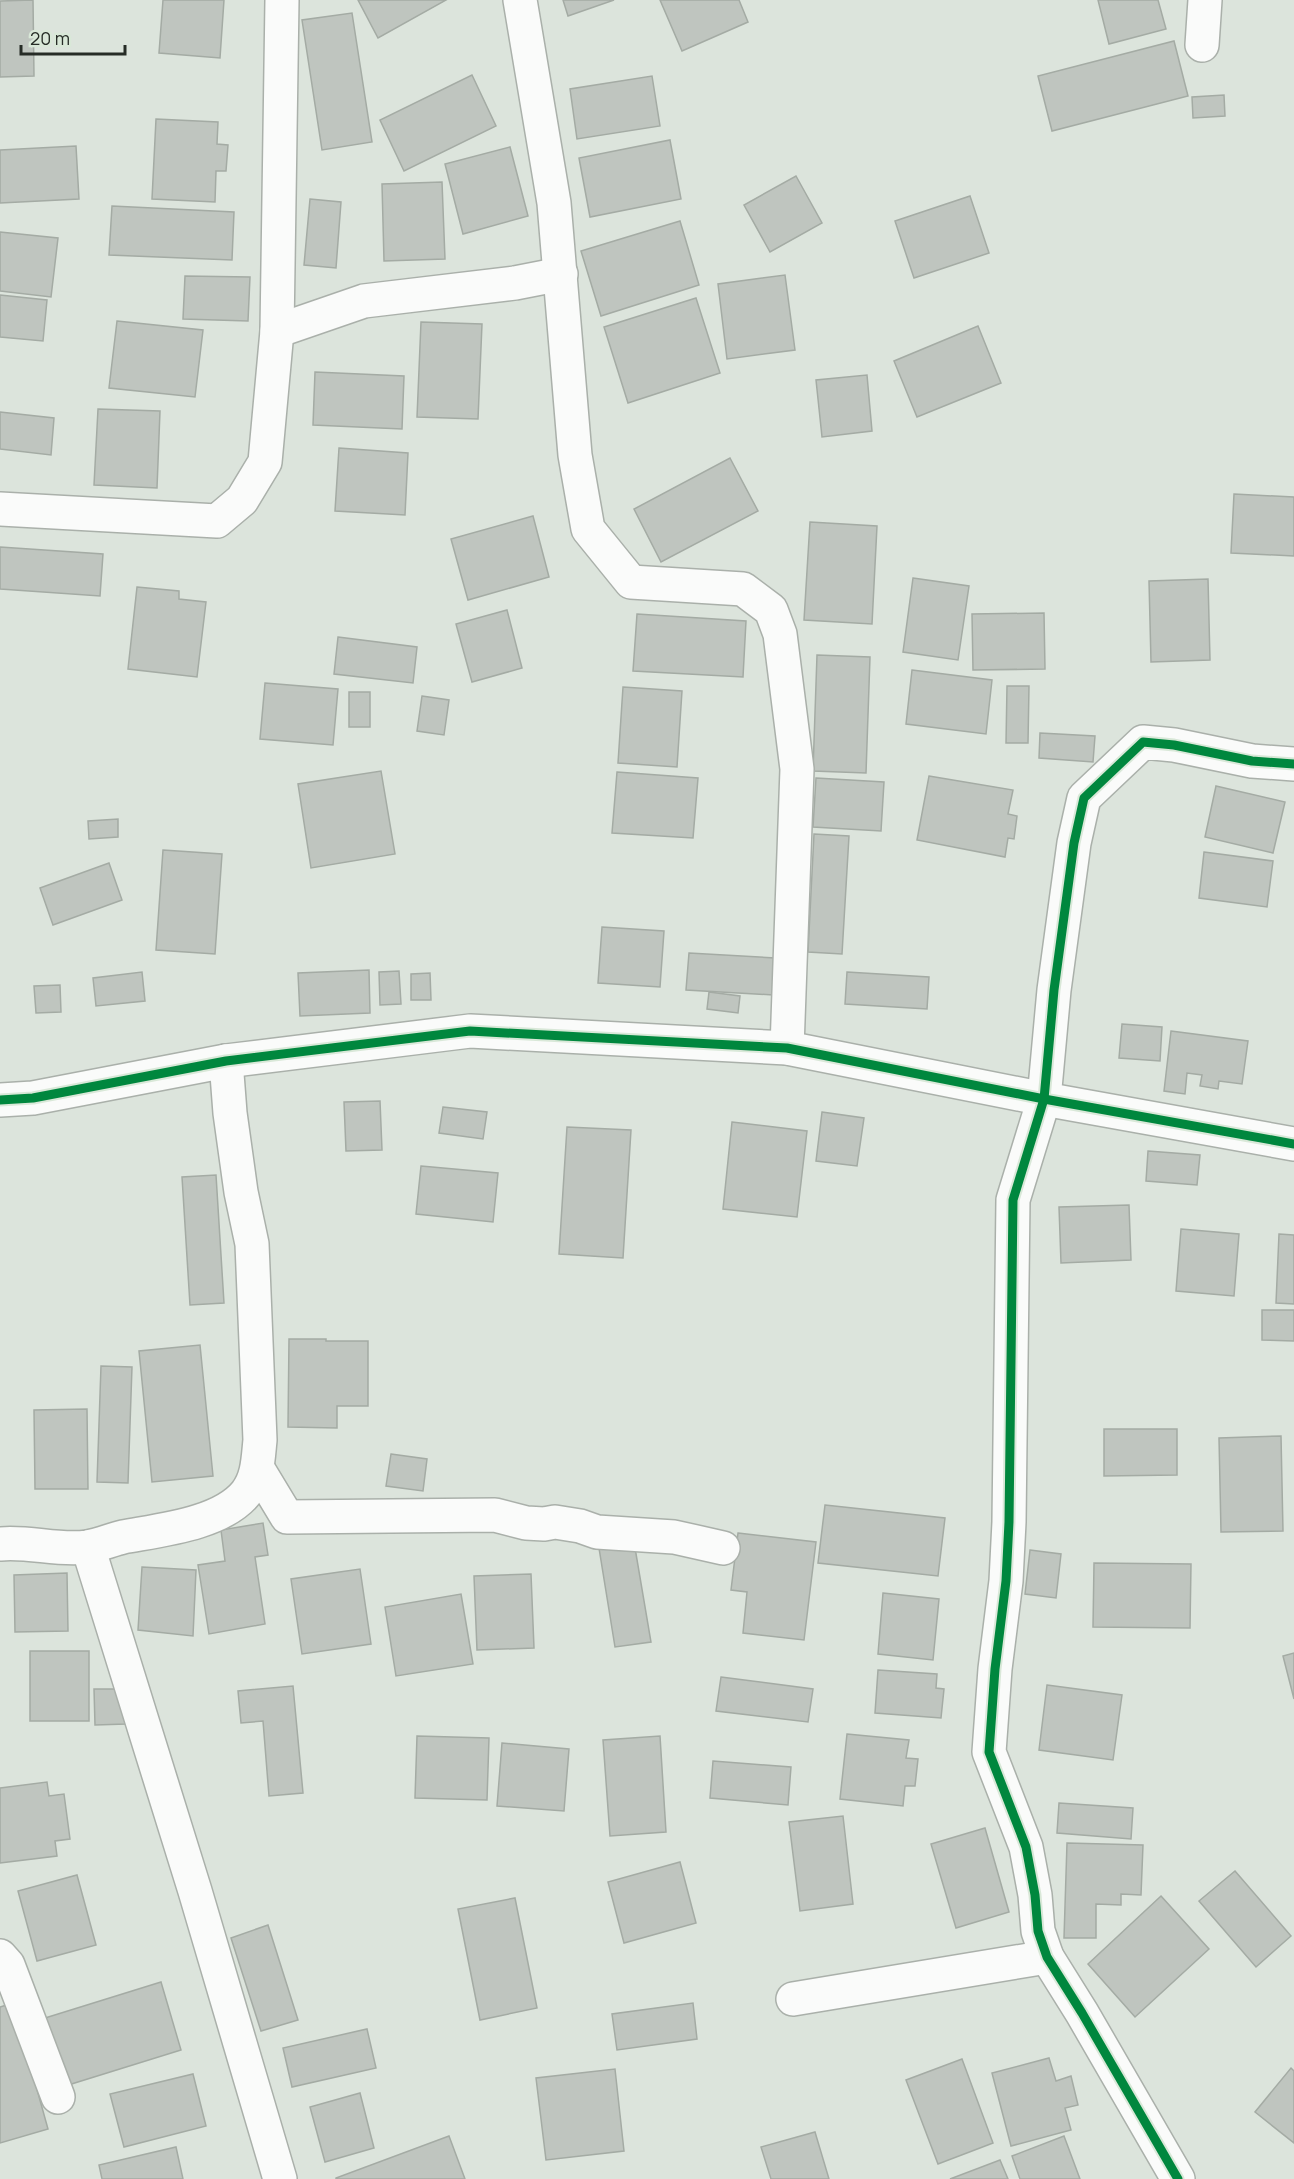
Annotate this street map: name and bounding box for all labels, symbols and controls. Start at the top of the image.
scale bar [21,18,124,56]
text: 20 m [30,26,70,50]

